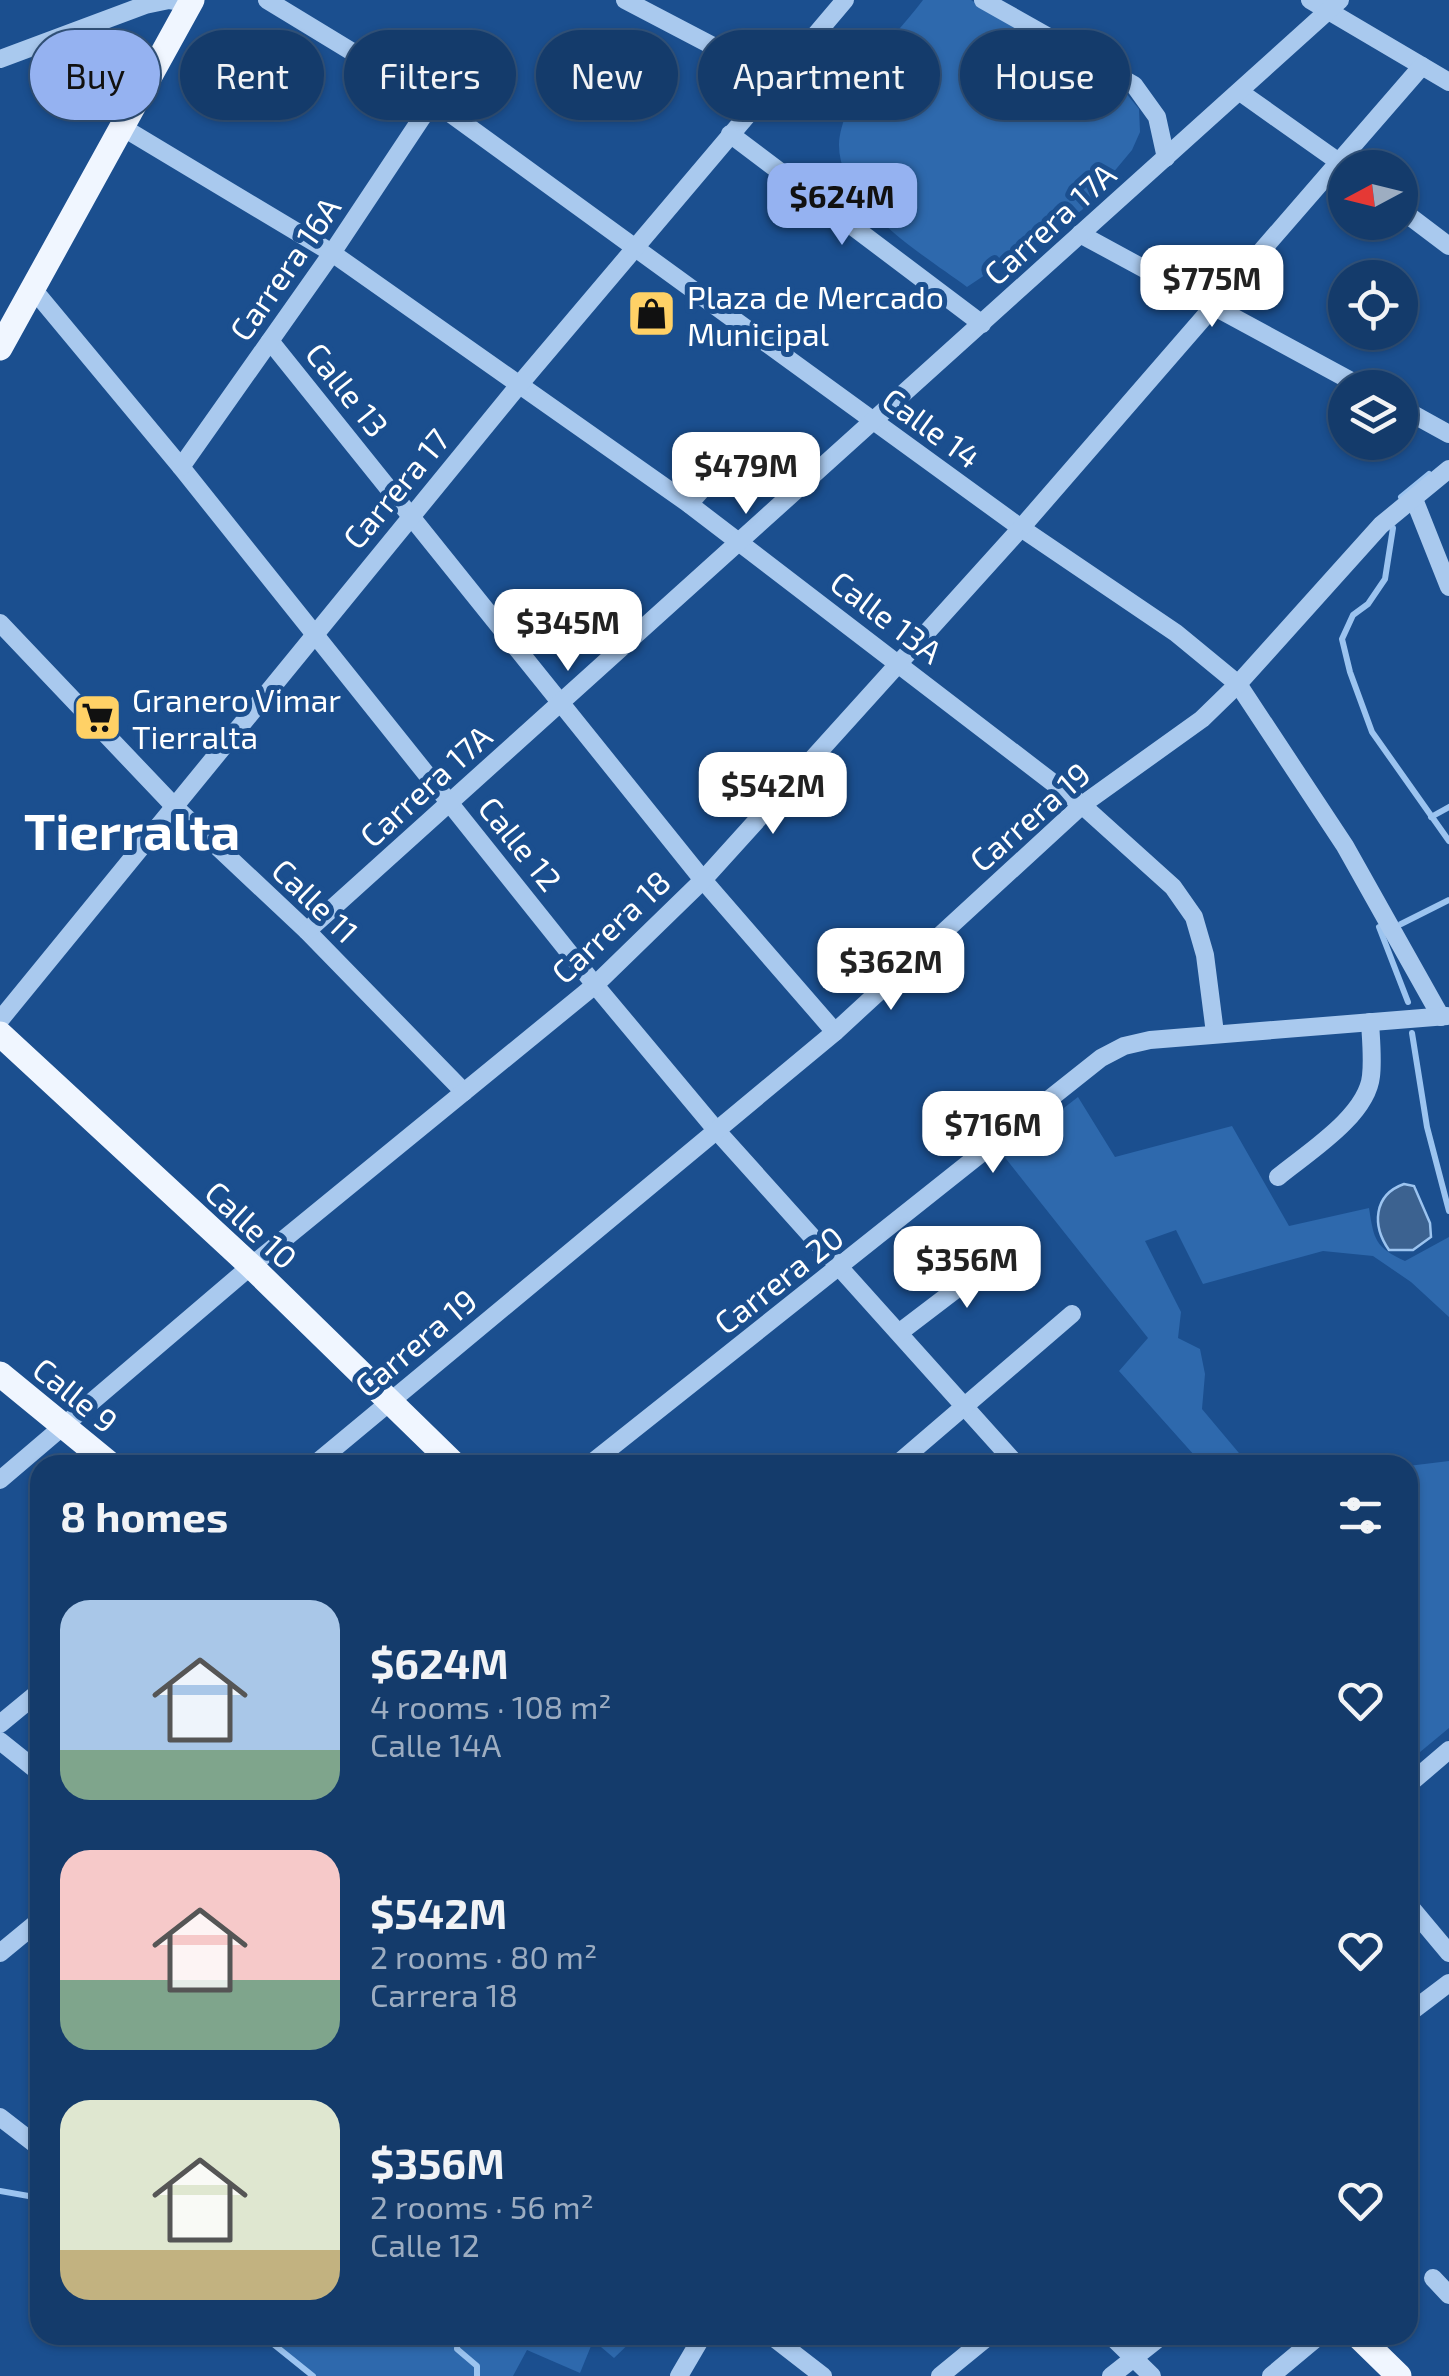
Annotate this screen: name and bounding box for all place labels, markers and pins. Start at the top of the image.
pin: $624M [772,163,912,248]
pin: $775M [1142,245,1282,330]
place label: Plaza de Mercado Municipal [687,277,944,352]
shop icon: Plaza de Mercado Municipal [626,288,678,340]
pin: $479M [676,432,816,517]
pin: $345M [498,589,638,674]
place label: Granero Vimar Tierralta [132,680,341,755]
supermarket icon: Granero Vimar Tierralta [71,691,123,743]
pin: $542M [703,752,843,837]
pin: $362M [821,928,961,1013]
pin: $716M [923,1091,1063,1176]
pin: $356M [897,1226,1037,1311]

